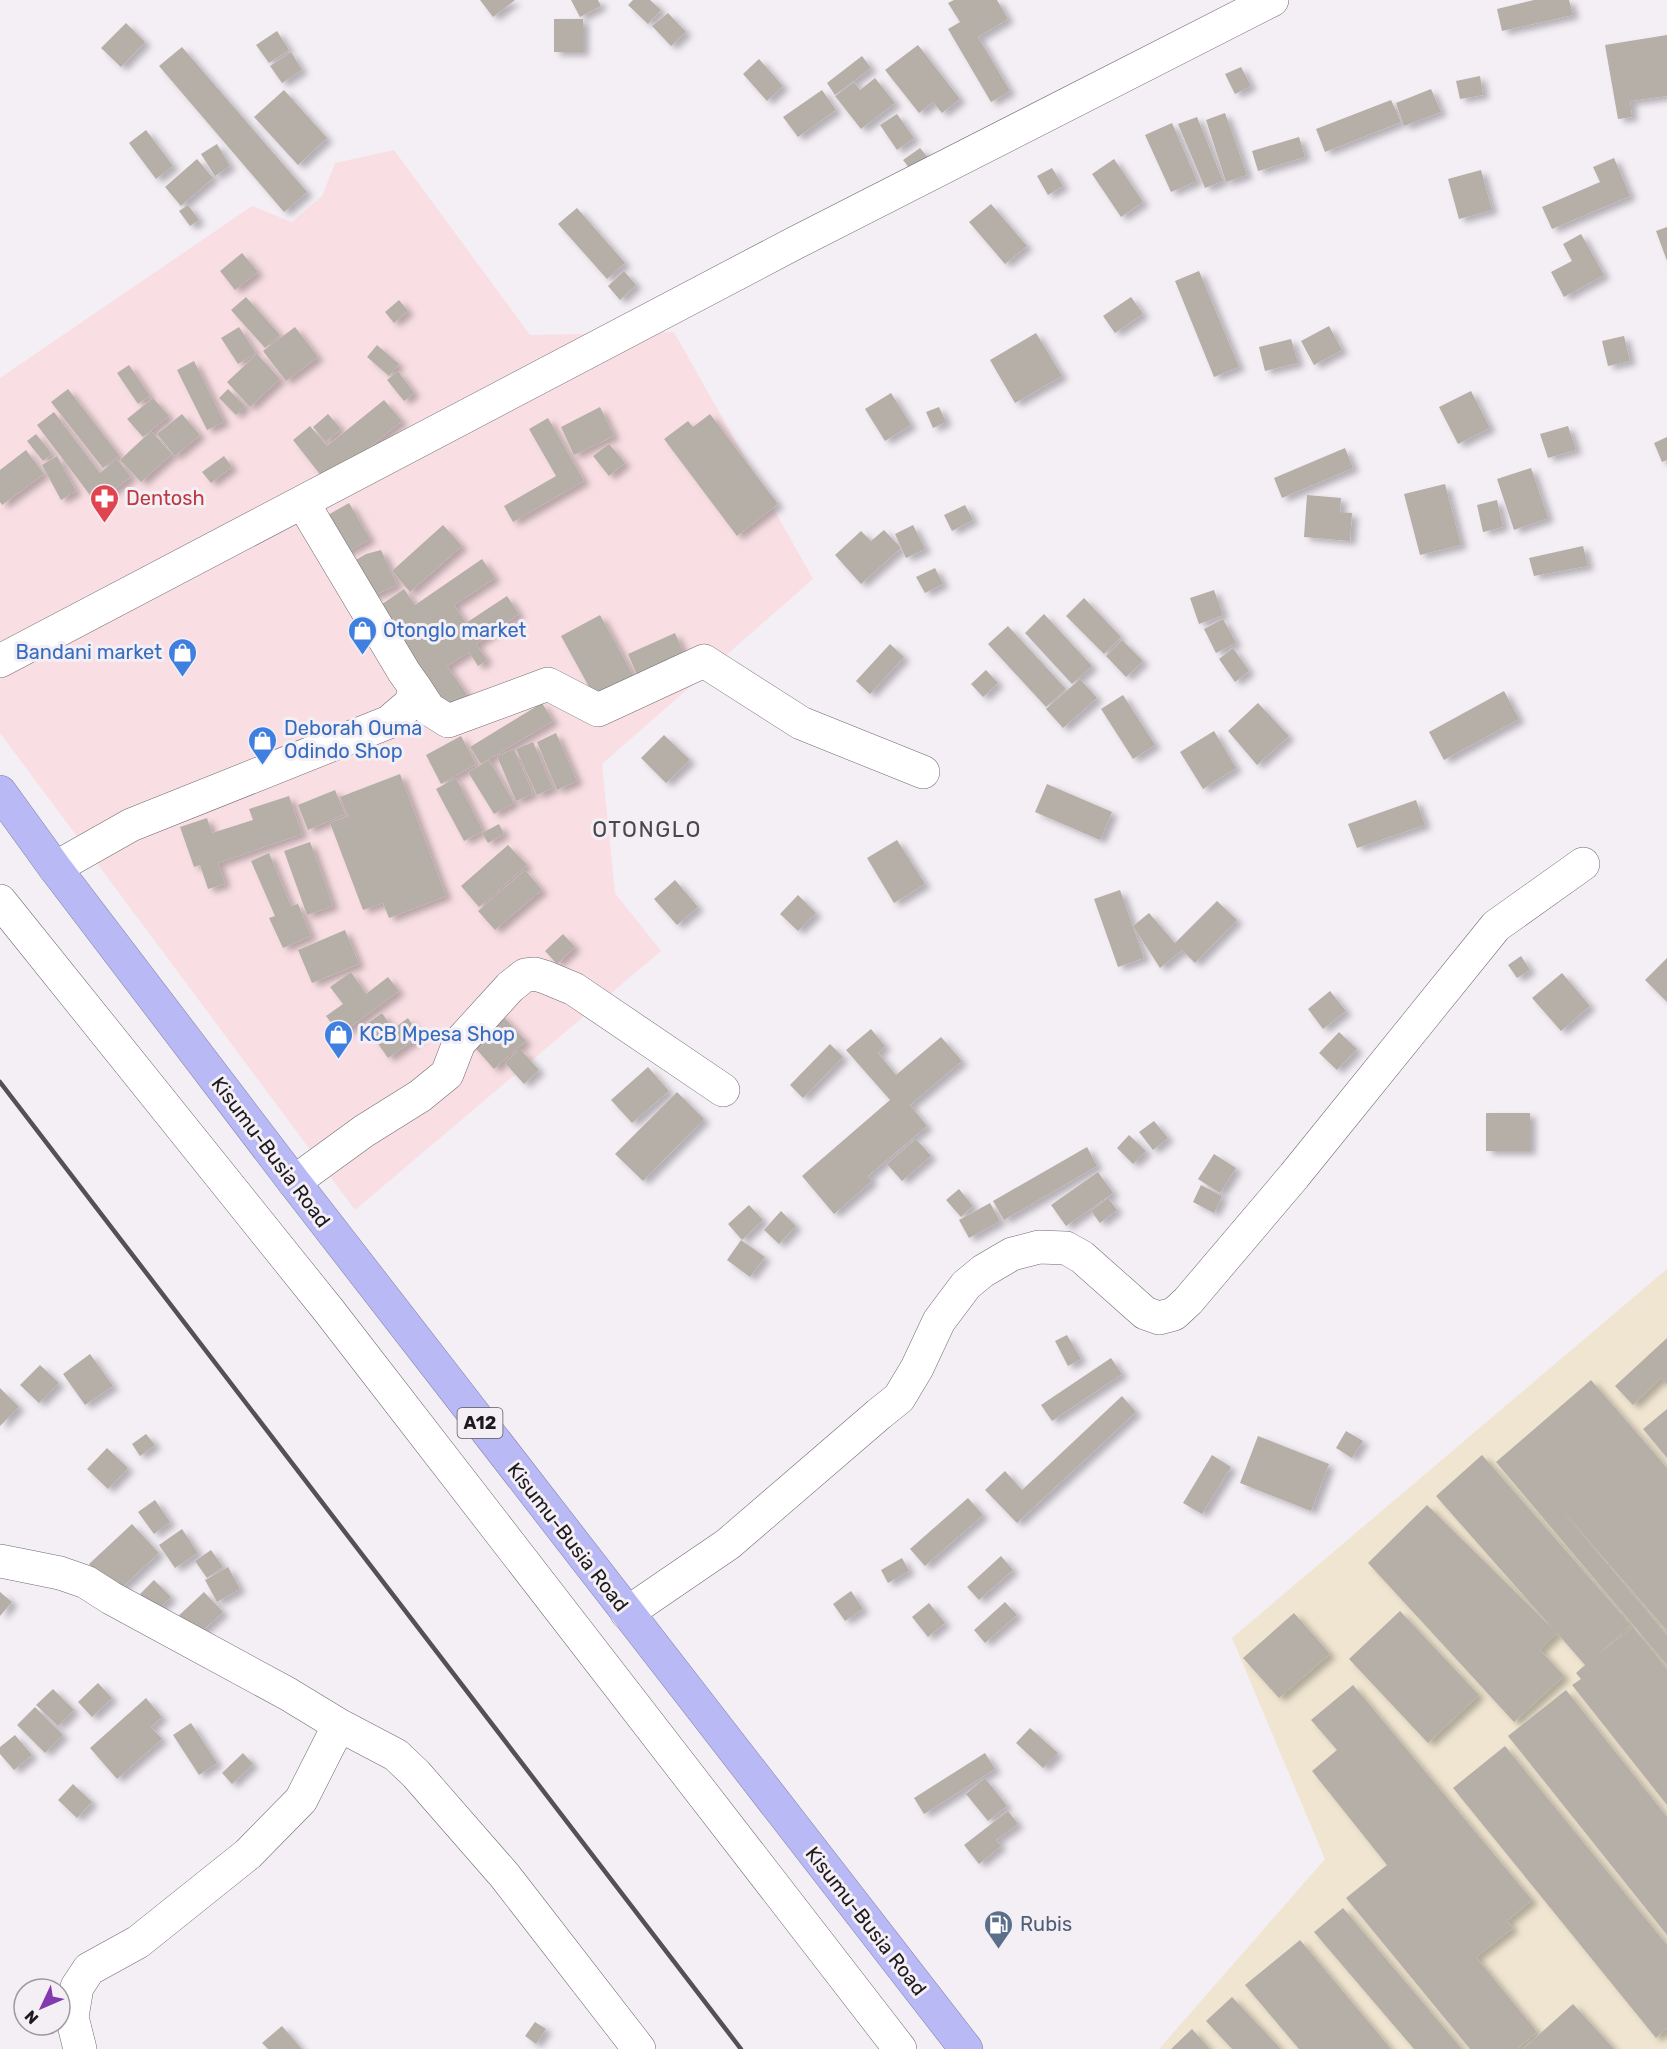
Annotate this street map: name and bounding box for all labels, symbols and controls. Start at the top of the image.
pharmacy icon: Dentosh [89,482,121,524]
place label: Dentosh [126,486,205,510]
shop icon: Otonglo market [346,614,378,656]
place label: Otonglo market [383,618,527,642]
shop icon: Bandani market [167,636,199,678]
place label: Bandani market [15,640,162,664]
place label: Deborah Ouma Odindo Shop [284,716,422,763]
shop icon: Deborah Ouma Odindo Shop [247,724,279,766]
district label: OTONGLO [592,816,702,843]
shop icon: KCB Mpesa Shop [322,1018,354,1060]
place label: KCB Mpesa Shop [359,1022,515,1046]
street label: Kisumu-Busia Road [207,1072,335,1232]
road number: A12 [458,1408,502,1438]
street label: Kisumu-Busia Road [502,1458,634,1616]
street label: Kisumu-Busia Road [800,1842,932,2000]
fuel station icon: Rubis [983,1908,1015,1950]
place label: Rubis [1020,1912,1072,1936]
north arrow [12,1977,72,2037]
text: N [21,2006,42,2028]

